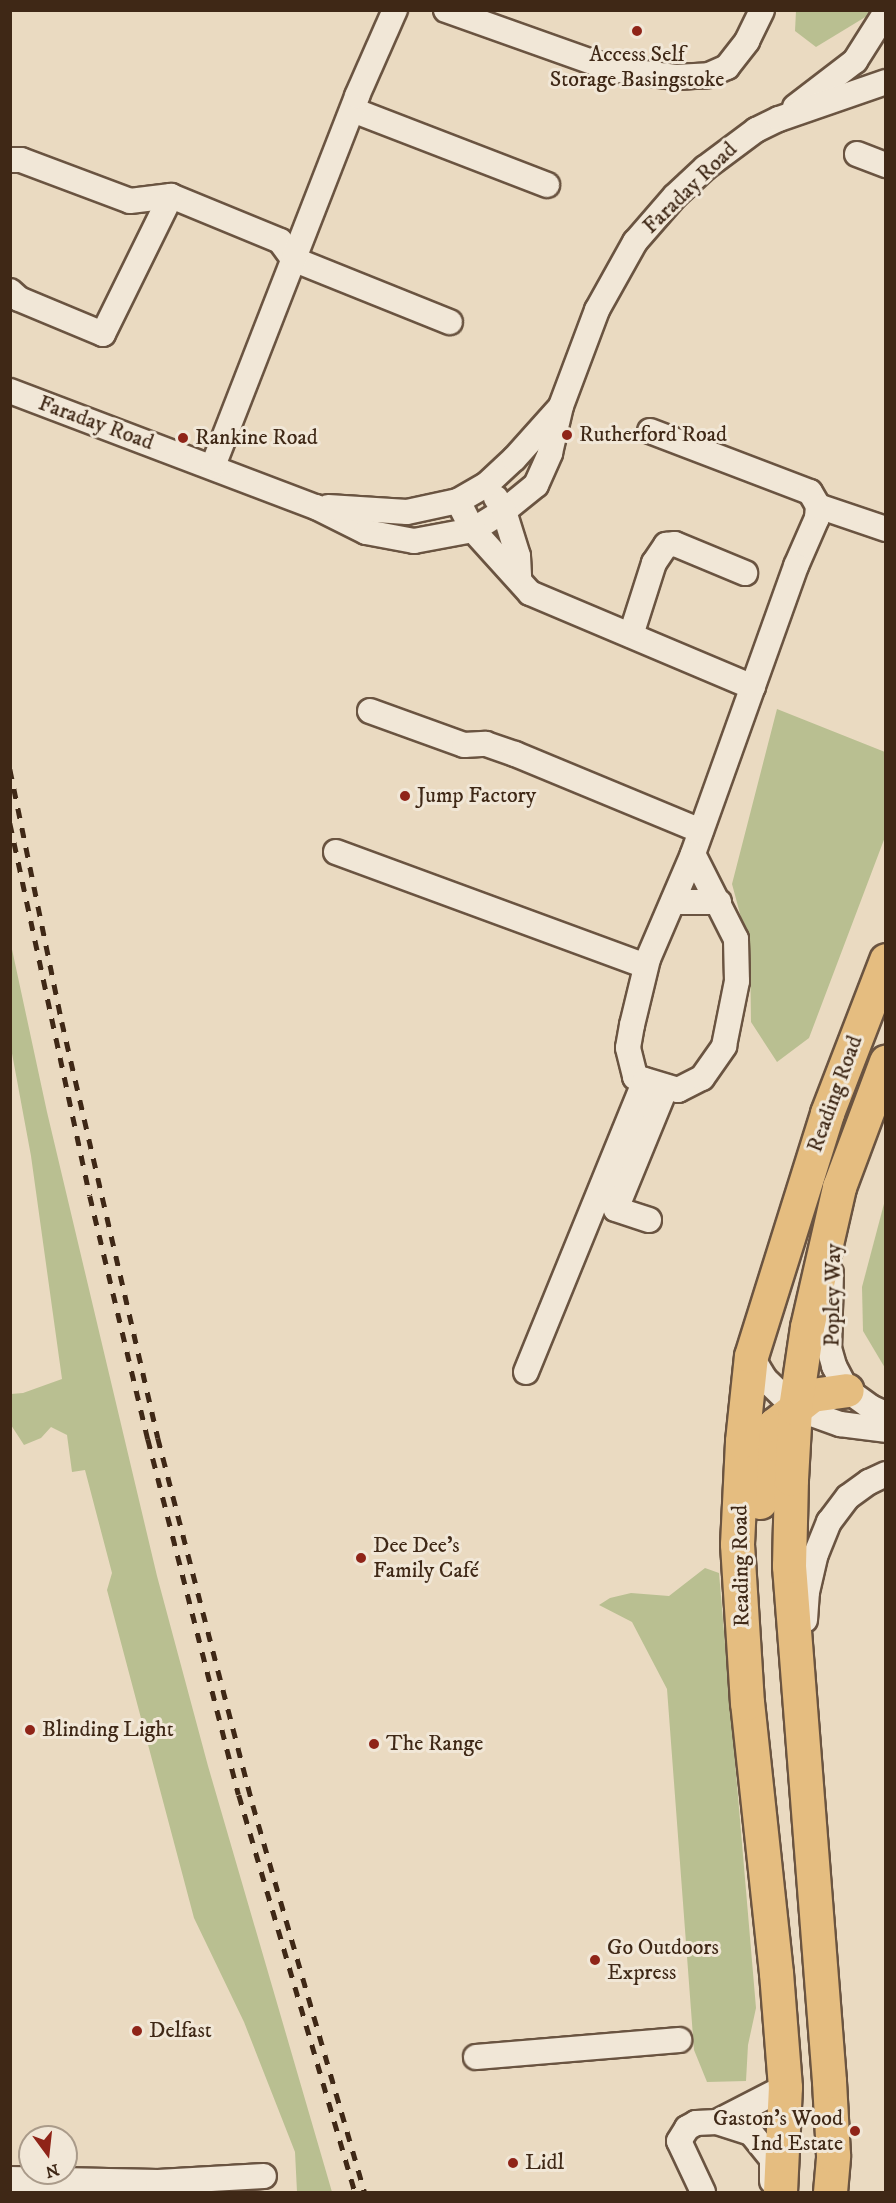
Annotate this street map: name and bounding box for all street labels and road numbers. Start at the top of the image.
street label: Faraday Road [637,137,743,239]
street label: Faraday Road [35,390,157,456]
street label: Reading Road [802,1032,868,1156]
street label: Popley Way [819,1243,847,1347]
street label: Reading Road [727,1505,755,1627]

